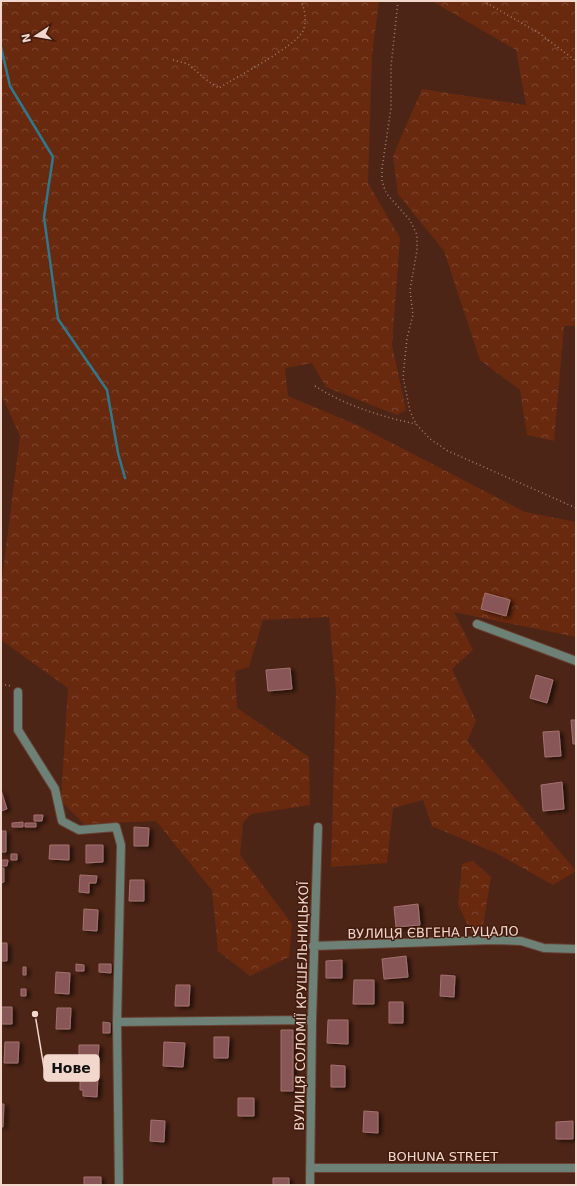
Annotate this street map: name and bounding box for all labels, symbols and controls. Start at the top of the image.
north arrow [16,16,56,56]
text: N [19,32,34,44]
street label: ВУЛИЦЯ СОЛОМІЇ КРУШЕЛЬНИЦЬКОЇ [292,881,311,1131]
street label: ВУЛИЦЯ ЄВГЕНА ГУЦАЛО [347,924,519,941]
callout: Нове [44,1055,99,1081]
text: Нове [51,1060,91,1076]
street label: BOHUNA STREET [388,1149,498,1164]

